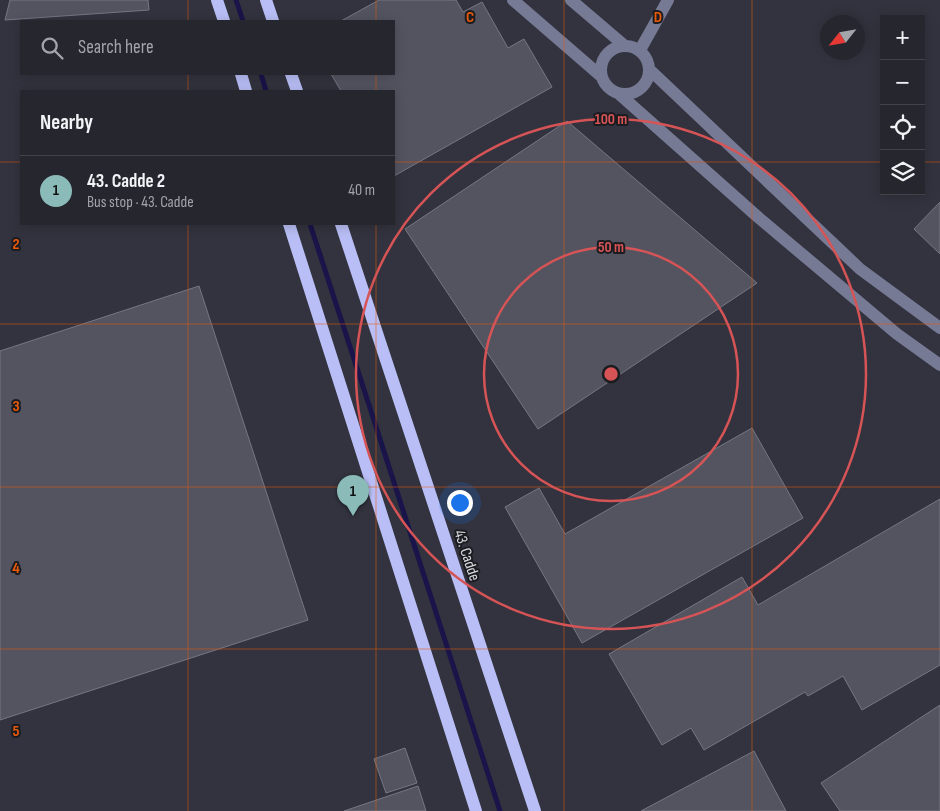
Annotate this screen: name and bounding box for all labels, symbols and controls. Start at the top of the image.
text: C [466,8,474,27]
text: D [654,8,662,27]
north arrow [820,15,865,60]
map controls [880,15,925,195]
button: + [880,15,925,60]
search box [20,20,395,75]
icon: search [38,34,66,62]
text: Search here [78,36,154,59]
button: − [880,60,925,105]
button: locate [880,105,925,150]
text: Nearby [40,110,93,135]
text: 100 m [595,110,627,129]
button: layers [880,150,925,195]
text: 43. Cadde 2 [87,170,165,193]
text: 1 [53,181,59,200]
text: 40 m [348,181,375,200]
text: Bus stop · 43. Cadde [87,193,194,212]
text: 2 [12,235,20,254]
text: 50 m [598,238,624,257]
centre of rings [602,365,620,383]
text: 3 [12,397,20,416]
pin: 1 [337,475,369,516]
your location [447,490,473,516]
street label: 43. Cadde [449,528,484,583]
text: 4 [12,559,20,578]
text: 5 [12,722,20,741]

